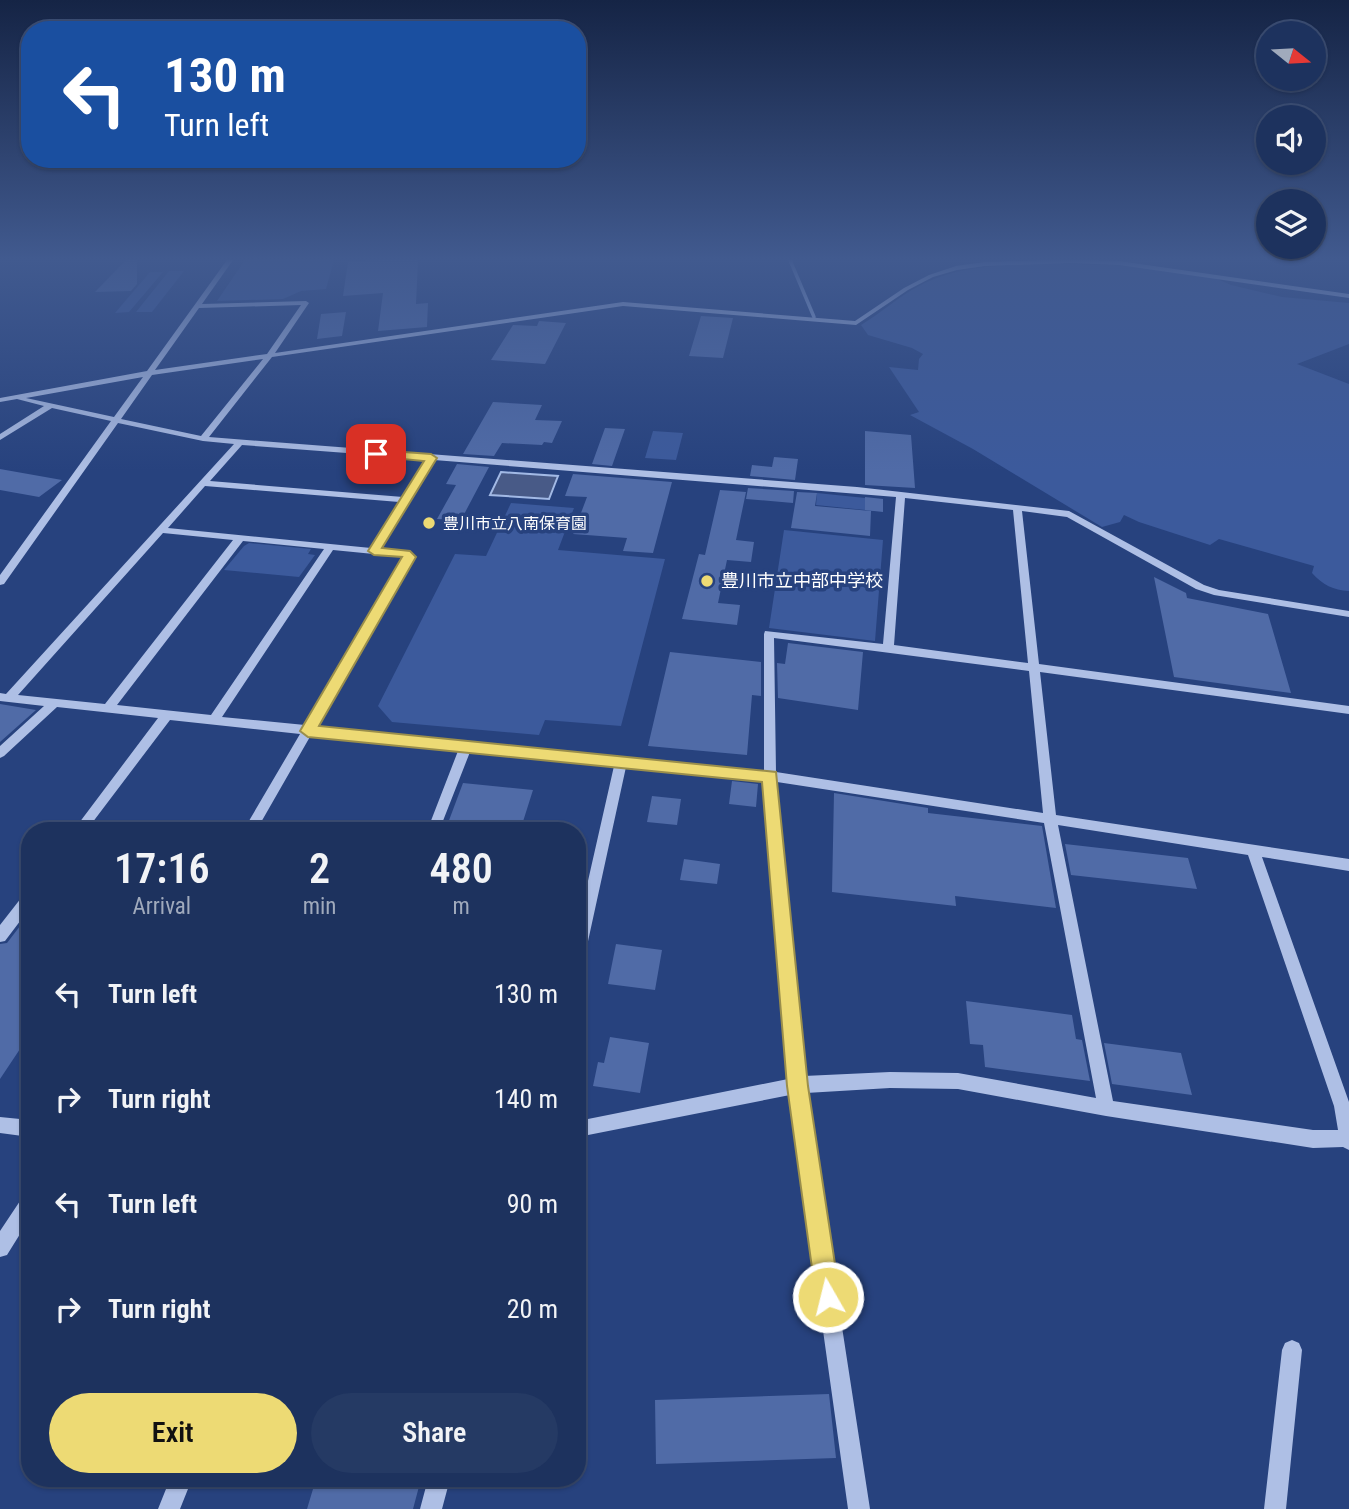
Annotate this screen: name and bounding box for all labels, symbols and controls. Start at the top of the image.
north arrow [1256,21,1326,91]
map controls [1256,21,1326,259]
text: 130 m [164,47,286,104]
icon: left [49,49,140,140]
button: sound [1256,105,1326,175]
text: Turn left [164,106,269,144]
button: layers [1256,189,1326,259]
pin [346,424,406,484]
icon: arrive [357,435,395,473]
place label: 豊川市立八南保育園 [443,514,587,533]
marker: 豊川市立八南保育園 [421,515,437,531]
place label: 豊川市立中部中学校 [721,570,883,591]
marker: 豊川市立中部中学校 [699,573,715,589]
text: 17:16 [114,844,210,893]
text: 2 [309,844,330,893]
text: 480 [430,844,493,893]
text: Arrival [133,893,191,920]
text: min [303,893,336,920]
text: m [453,893,470,920]
icon: left [49,975,87,1013]
text: Turn left [108,979,197,1009]
text: 130 m [494,979,558,1009]
icon: right [49,1080,87,1118]
text: Turn right [108,1084,210,1114]
text: 140 m [494,1084,558,1114]
icon: left [49,1185,87,1223]
text: Turn left [108,1189,197,1219]
text: 90 m [507,1189,558,1219]
position arrow [791,1260,865,1334]
icon: right [49,1290,87,1328]
text: Turn right [108,1294,210,1324]
text: 20 m [507,1294,558,1324]
button: Exit [49,1393,297,1473]
button: Share [311,1393,558,1473]

